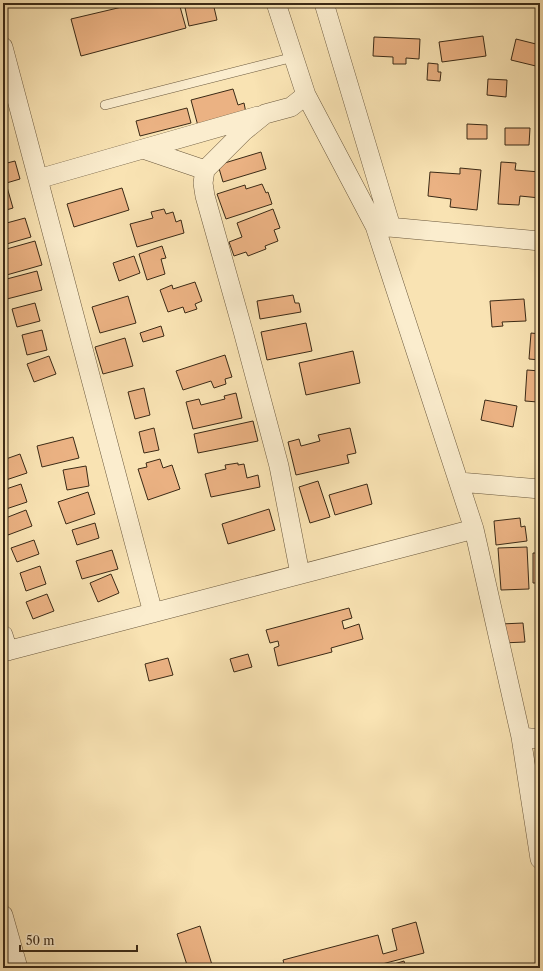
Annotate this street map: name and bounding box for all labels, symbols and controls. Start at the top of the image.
scale bar [20,927,137,953]
text: 50 m [26,933,55,948]

